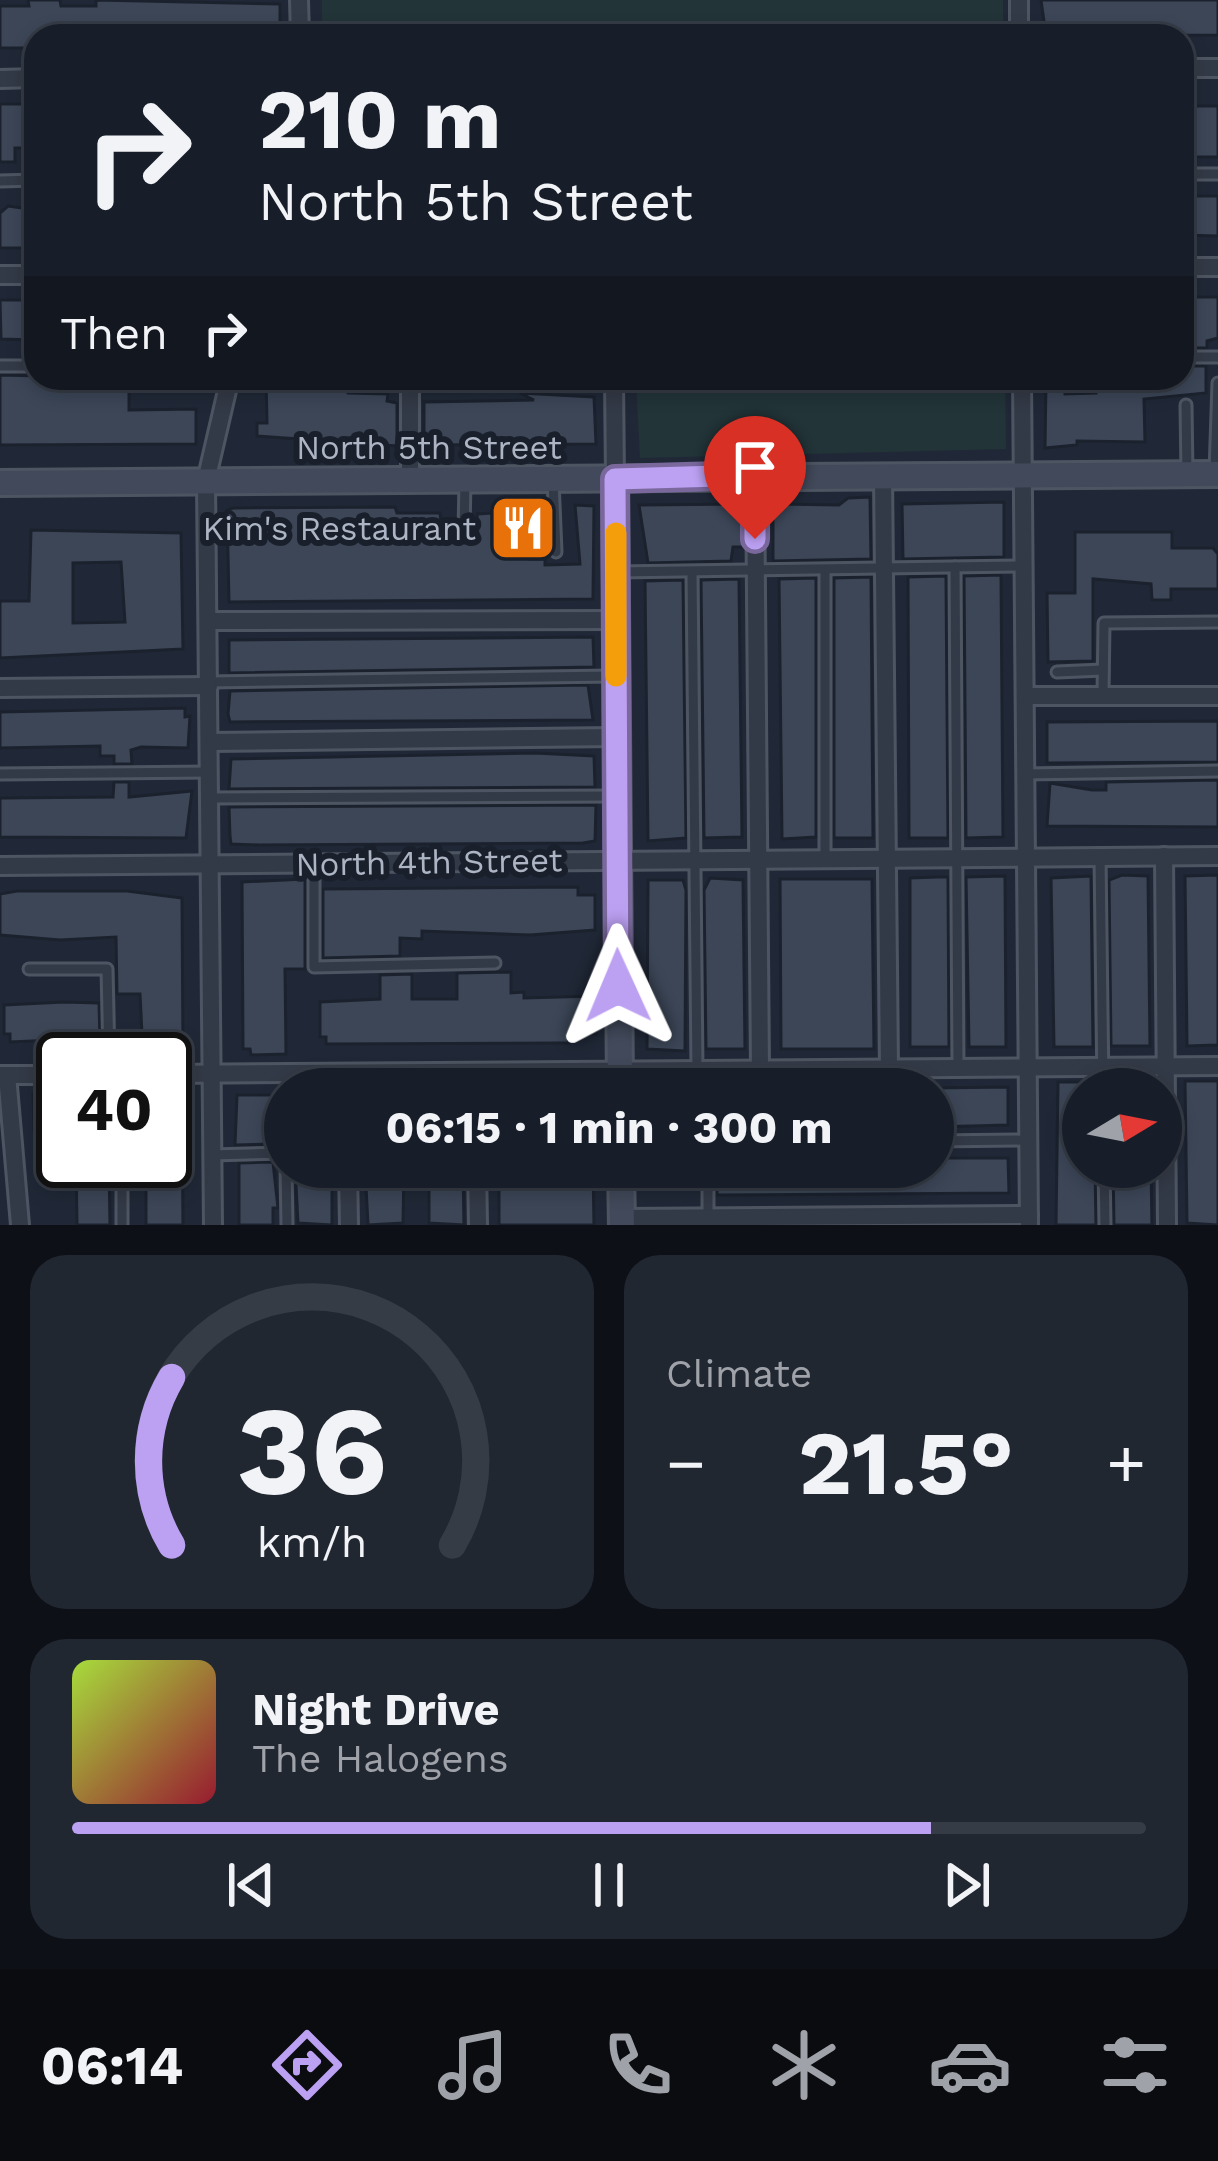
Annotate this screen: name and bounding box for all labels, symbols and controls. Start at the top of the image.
text: 210 m [258,70,501,168]
icon: right [60,72,216,228]
text: North 5th Street [258,170,693,233]
icon: right [192,300,258,366]
text: Then [60,307,168,360]
pin [704,416,806,539]
street label: North 5th Street [296,428,562,467]
icon: arrive [722,434,788,500]
restaurant icon: Kim's Restaurant [488,493,558,563]
place label: Kim's Restaurant [203,509,476,548]
street label: North 4th Street [295,840,563,884]
position arrow [555,923,681,1049]
speed limit sign: 40 [36,1032,192,1188]
north arrow [1062,1068,1182,1188]
map controls [1062,1068,1182,1188]
text: 06:15 · 1 min · 300 m [385,1101,833,1154]
text: Climate [666,1351,812,1396]
text: 36 [237,1378,387,1524]
text: 21.5° [798,1410,1014,1516]
text: − [666,1425,706,1502]
text: + [1106,1425,1146,1502]
text: km/h [257,1517,367,1567]
text: Night Drive [252,1683,500,1736]
text: The Halogens [252,1736,508,1781]
icon: previous [218,1852,284,1918]
icon: pause [576,1852,642,1918]
icon: next [934,1852,1000,1918]
icon: directions [265,2023,349,2107]
icon: music [431,2023,515,2107]
icon: phone [596,2023,680,2107]
icon: climate [762,2023,846,2107]
icon: car [928,2023,1012,2107]
icon: filters [1093,2023,1177,2107]
text: 06:14 [41,2034,183,2097]

